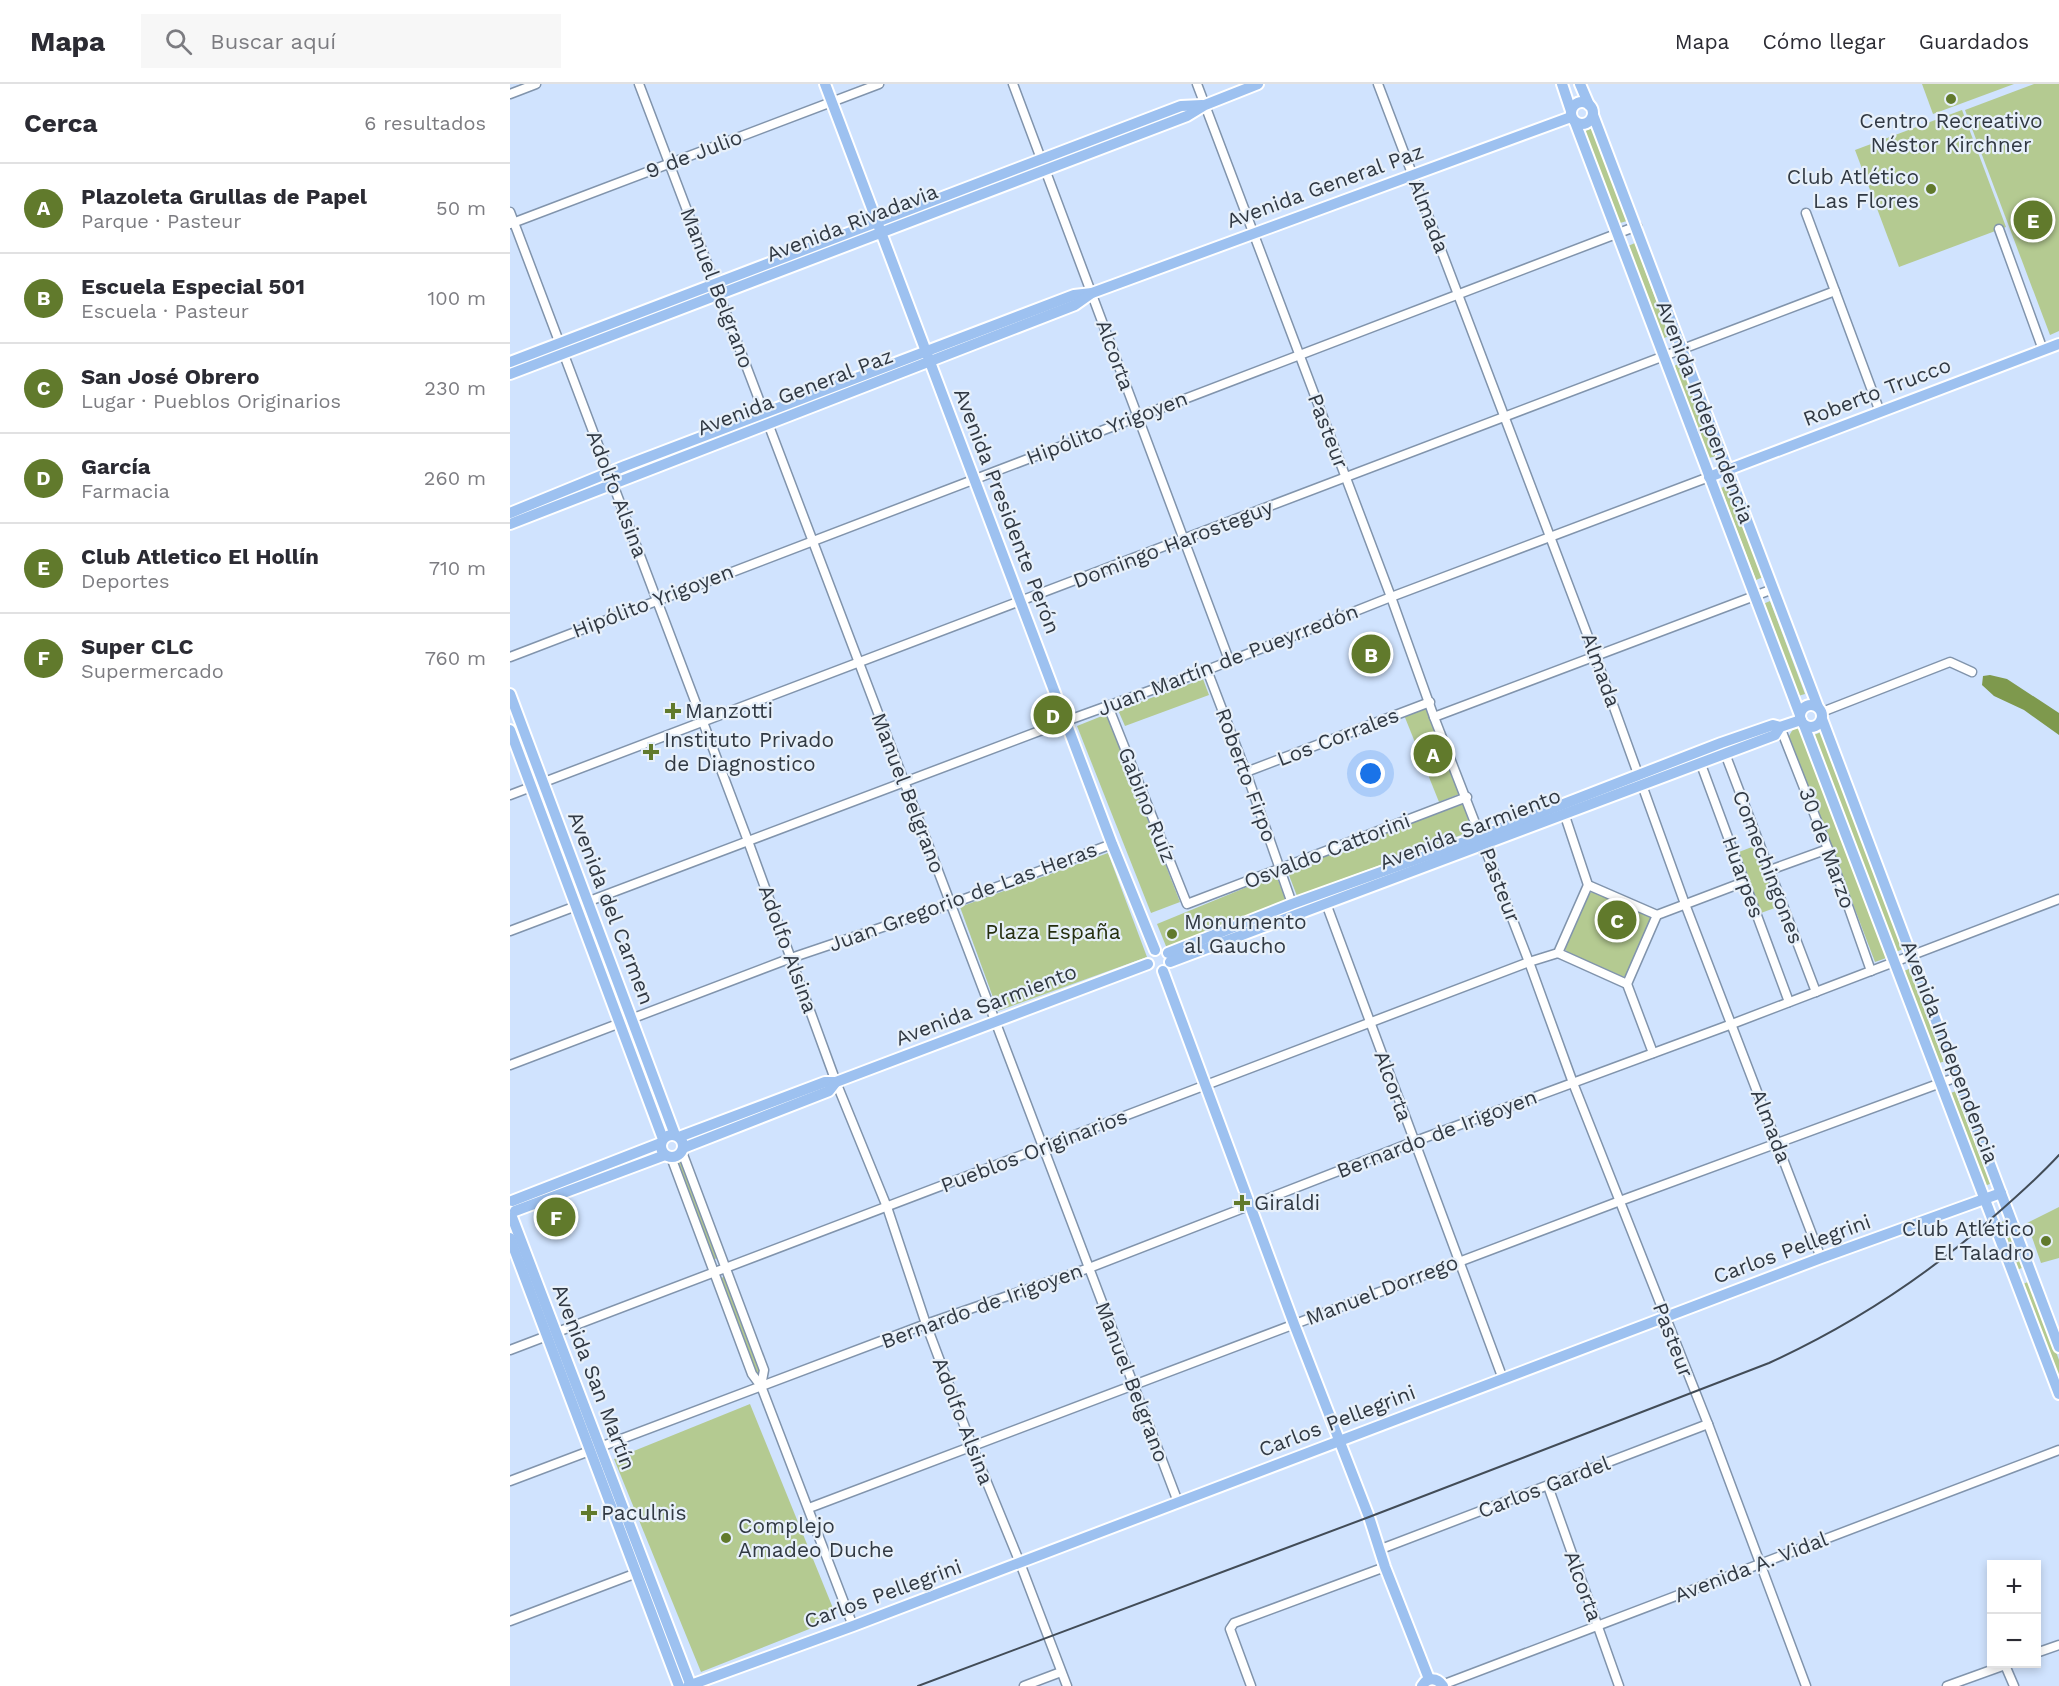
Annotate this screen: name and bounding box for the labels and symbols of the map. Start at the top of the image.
marker: Centro Recreativo Néstor Kirchner [1944,92,1958,106]
place label: Centro Recreativo Néstor Kirchner [1859,108,2043,157]
street label: 9 de Julio [642,124,746,183]
street label: Avenida General Paz [1223,138,1427,233]
place label: Club Atlético Las Flores [1787,164,1919,213]
street label: Almada [1404,175,1455,256]
street label: Avenida Rivadavia [763,178,941,267]
marker: Club Atlético Las Flores [1924,182,1938,196]
pin: E [2014,198,2053,242]
street label: Manuel Belgrano [675,204,760,372]
street label: Avenida Independencia [1651,297,1760,527]
street label: Alcorta [1091,316,1140,394]
street label: Avenida General Paz [693,343,896,440]
street label: Roberto Trucco [1799,352,1954,431]
street label: Avenida Presidente Perón [949,384,1066,637]
street label: Hipólito Yrigoyen [1023,385,1191,470]
street label: Pasteur [1303,390,1354,472]
street label: Adolfo Alsina [582,427,653,561]
street label: Domingo Harosteguy [1069,494,1277,593]
street label: Hipólito Yrigoyen [569,558,737,643]
street label: Juan Martín de Pueyrredón [1094,598,1362,721]
street label: Almada [1577,629,1626,710]
pin: B [1352,632,1390,676]
pin: D [1034,692,1072,738]
place label: Manzotti [685,698,773,723]
street label: Los Corrales [1273,702,1402,771]
marker: Manzotti [666,704,680,718]
street label: Roberto Firpo [1211,704,1282,845]
street label: Manuel Belgrano [866,709,951,877]
place label: Instituto Privado de Diagnostico [664,727,834,776]
pin: A [1414,732,1452,776]
marker: Instituto Privado de Diagnostico [642,743,660,761]
street label: Gabino Ruíz [1113,744,1182,866]
your location [1356,759,1385,788]
street label: Avenida Sarmiento [1376,782,1564,875]
street label: 30 de Marzo [1794,784,1861,912]
street label: Comechingones [1728,787,1809,947]
street label: Osvaldo Cattorini [1240,807,1413,894]
street label: Avenida del Carmen [563,808,660,1008]
street label: Huarpes [1717,833,1770,921]
street label: Juan Gregorio de Las Heras [825,836,1100,957]
street label: Pasteur [1475,844,1526,926]
street label: Adolfo Alsina [754,881,823,1016]
pin: C [1598,898,1636,942]
place label: Monumento al Gaucho [1184,909,1307,958]
park label: Plaza España [985,919,1121,944]
marker: Monumento al Gaucho [1165,927,1179,941]
street label: Avenida Independencia [1896,937,2005,1167]
street label: Avenida Sarmiento [892,958,1080,1051]
street label: Alcorta [1369,1047,1418,1125]
street label: Bernardo de Irigoyen [1333,1084,1541,1183]
street label: Almada [1746,1085,1797,1166]
street label: Pueblos Originarios [937,1103,1131,1198]
place label: Giraldi [1254,1190,1320,1215]
pin: F [536,1194,576,1240]
marker: Giraldi [1235,1196,1249,1210]
street label: Carlos Pellegrini [1710,1208,1874,1289]
place label: Club Atlético El Taladro [1902,1216,2034,1265]
marker: Club Atlético El Taladro [2039,1234,2053,1248]
street label: Manuel Dorrego [1302,1249,1461,1330]
street label: Bernardo de Irigoyen [878,1257,1086,1354]
street label: Avenida San Martín [548,1280,641,1473]
street label: Manuel Belgrano [1090,1298,1175,1466]
street label: Pasteur [1648,1299,1699,1381]
street label: Adolfo Alsina [928,1354,999,1488]
street label: Carlos Pellegrini [1255,1379,1419,1462]
street label: Carlos Gardel [1474,1450,1614,1523]
place label: Paculnis [601,1500,687,1525]
marker: Paculnis [582,1506,596,1520]
place label: Complejo Amadeo Duche [738,1513,894,1562]
street label: Avenida A. Vidal [1671,1526,1832,1607]
marker: Complejo Amadeo Duche [719,1531,733,1545]
street label: Alcorta [1559,1547,1608,1625]
street label: Carlos Pellegrini [801,1553,965,1634]

